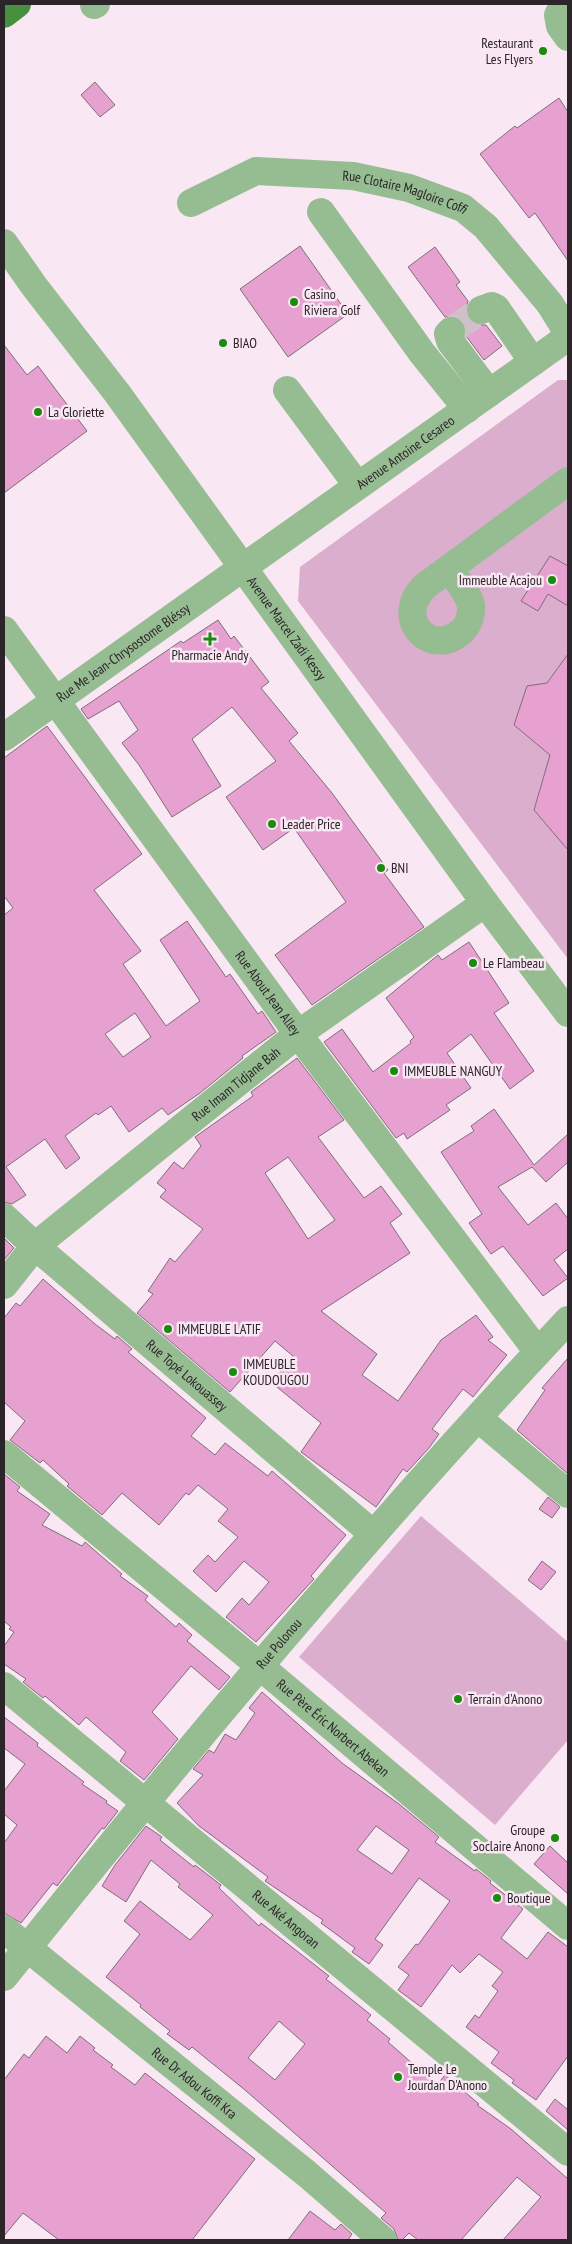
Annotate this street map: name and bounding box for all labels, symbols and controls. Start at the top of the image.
place label: Restaurant Les Flyers [481,34,533,68]
marker: Restaurant Les Flyers [537,45,549,57]
street label: Rue Clotaire Magloire Coffi [342,166,472,218]
place label: Casino Riviera Golf [304,285,361,319]
marker: Casino Riviera Golf [288,296,300,308]
place label: BIAO [233,334,257,352]
marker: BIAO [217,337,229,349]
place label: La Gloriette [48,403,105,421]
marker: La Gloriette [32,406,44,418]
street label: Avenue Antoine Cesareo [353,411,458,493]
place label: Immeuble Acajou [459,571,542,589]
street label: Avenue Marcel Zadi Kessy [243,573,331,684]
marker: Immeuble Acajou [546,574,558,586]
street label: Rue Me Jean-Chrysostome Bléssy [53,599,194,706]
marker: Pharmacie Andy [204,633,216,645]
place label: Pharmacie Andy [171,646,249,664]
place label: Leader Price [282,815,341,833]
marker: Leader Price [266,818,278,830]
place label: BNI [391,859,408,877]
marker: BNI [375,862,387,874]
street label: Rue About Jean Alley [231,947,305,1040]
place label: Le Flambeau [483,954,544,972]
marker: Le Flambeau [467,957,479,969]
street label: Rue Imam Tidjane Bah [188,1043,284,1125]
place label: IMMEUBLE NANGUY [404,1062,503,1080]
marker: IMMEUBLE NANGUY [388,1065,400,1077]
place label: IMMEUBLE LATIF [178,1320,261,1338]
marker: IMMEUBLE LATIF [162,1323,174,1335]
street label: Rue Topé Lokouassey [142,1336,232,1416]
place label: IMMEUBLE KOUDOUGOU [243,1355,309,1389]
marker: IMMEUBLE KOUDOUGOU [227,1366,239,1378]
street label: Rue Polonou [252,1614,305,1673]
street label: Rue Père Éric Norbert Abekan [273,1675,393,1780]
place label: Terrain d'Anono [468,1690,542,1708]
marker: Terrain d'Anono [452,1693,464,1705]
place label: Groupe Soclaire Anono [473,1821,545,1855]
marker: Groupe Soclaire Anono [549,1832,561,1844]
street label: Rue Aké Angoran [249,1886,324,1952]
place label: Boutique [507,1889,551,1907]
marker: Boutique [491,1892,503,1904]
street label: Rue Dr Adou Koffi Kra [148,2043,241,2123]
place label: Temple Le Jourdan D'Anono [407,2060,487,2094]
marker: Temple Le Jourdan D'Anono [392,2071,404,2083]

